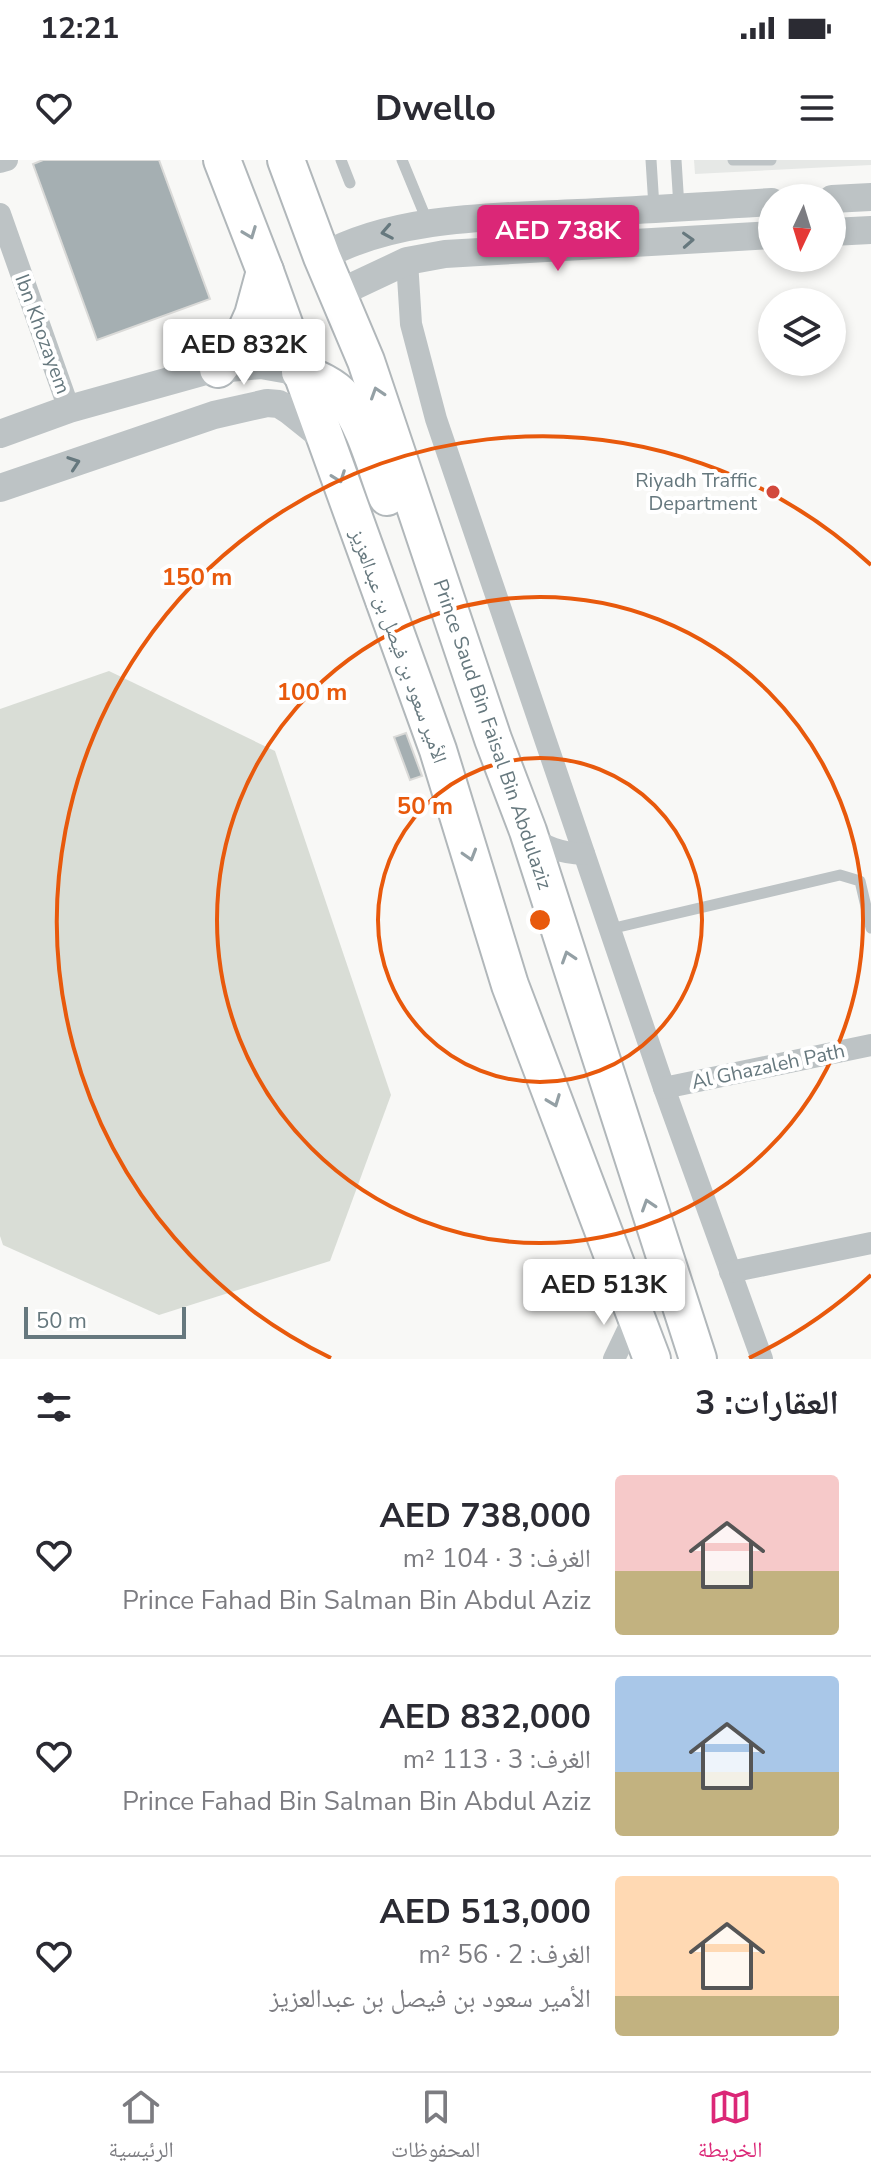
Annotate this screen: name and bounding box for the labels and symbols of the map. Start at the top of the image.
north arrow [758,184,846,272]
pin: AED 738K [475,205,641,273]
one-way arrow [381,223,395,240]
one-way arrow [240,225,257,239]
one-way arrow [682,232,695,249]
street label: Ibn Khozayem [8,270,77,398]
pin: AED 832K [161,319,327,387]
one-way arrow [370,387,386,400]
one-way arrow [66,456,80,472]
place label: Riyadh Traffic Department [635,467,758,517]
one-way arrow [330,469,346,483]
marker: Riyadh Traffic Department [764,483,782,501]
street label: الأمير سعود بن فيصل بن عبدالعزيز [343,524,454,767]
text: 150 m [162,561,232,593]
street label: Prince Saud Bin Faisal Bin Abdulaziz [427,575,558,893]
text: 100 m [277,676,347,708]
text: 50 m [397,790,453,822]
one-way arrow [461,848,477,861]
centre of rings [526,906,554,934]
one-way arrow [561,951,577,965]
street label: Al Ghazaleh Path [689,1037,847,1096]
one-way arrow [544,1093,561,1107]
one-way arrow [641,1199,657,1213]
pin: AED 513K [521,1259,687,1327]
scale bar [24,1303,186,1339]

